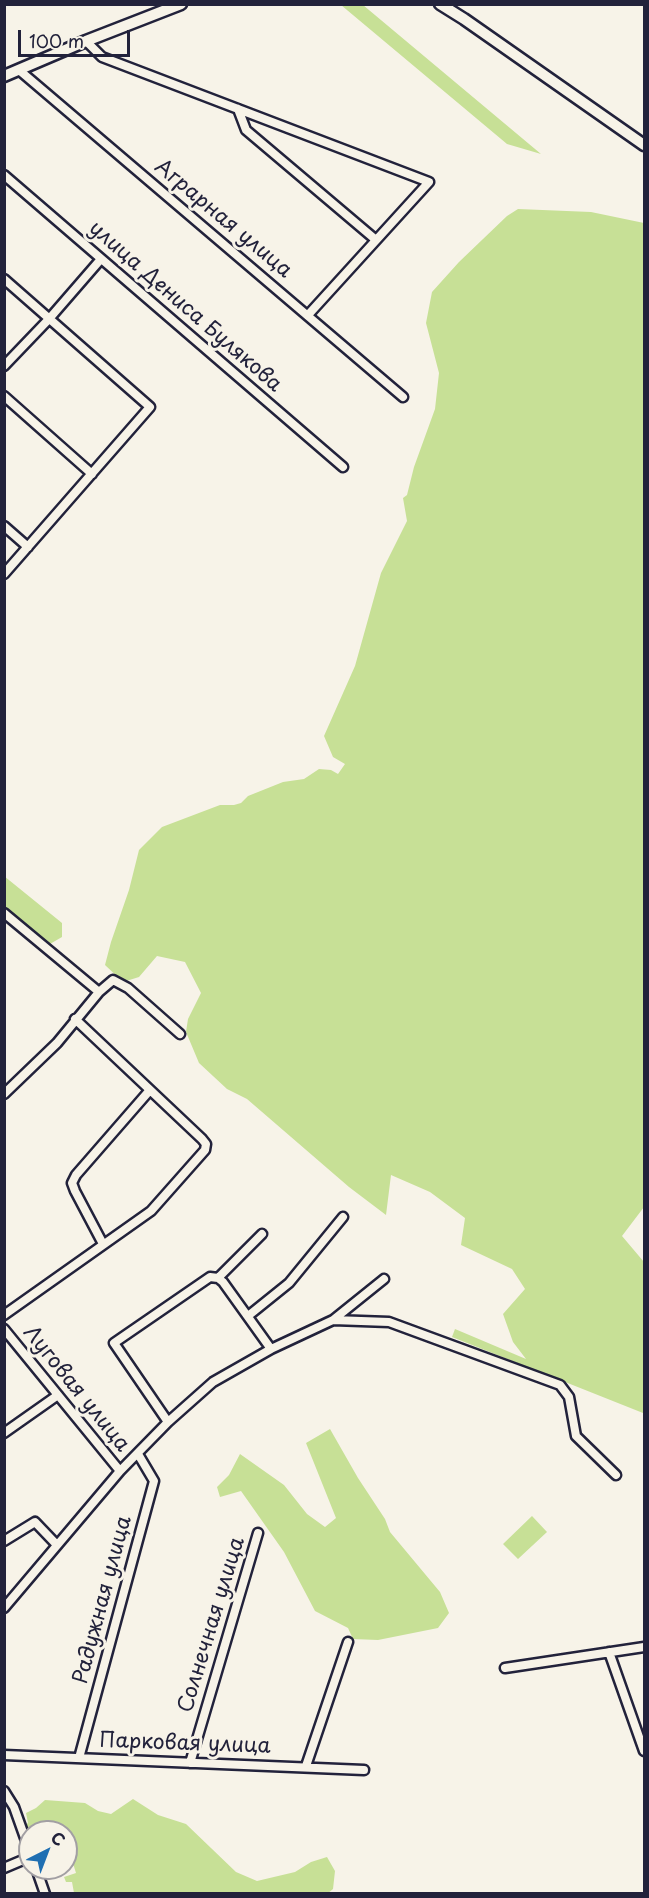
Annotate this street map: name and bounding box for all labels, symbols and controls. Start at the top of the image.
scale bar [21,18,134,56]
text: 100 m [29,27,84,54]
street label: Аграрная улица [149,154,297,284]
street label: улица Дениса Булякова [83,216,287,398]
street label: Луговая улица [17,1321,135,1457]
street label: Радужная улица [68,1513,138,1687]
street label: Солнечная улица [173,1534,251,1716]
street label: Парковая улица [99,1728,271,1760]
north arrow [18,1820,78,1880]
text: С [46,1825,71,1851]

